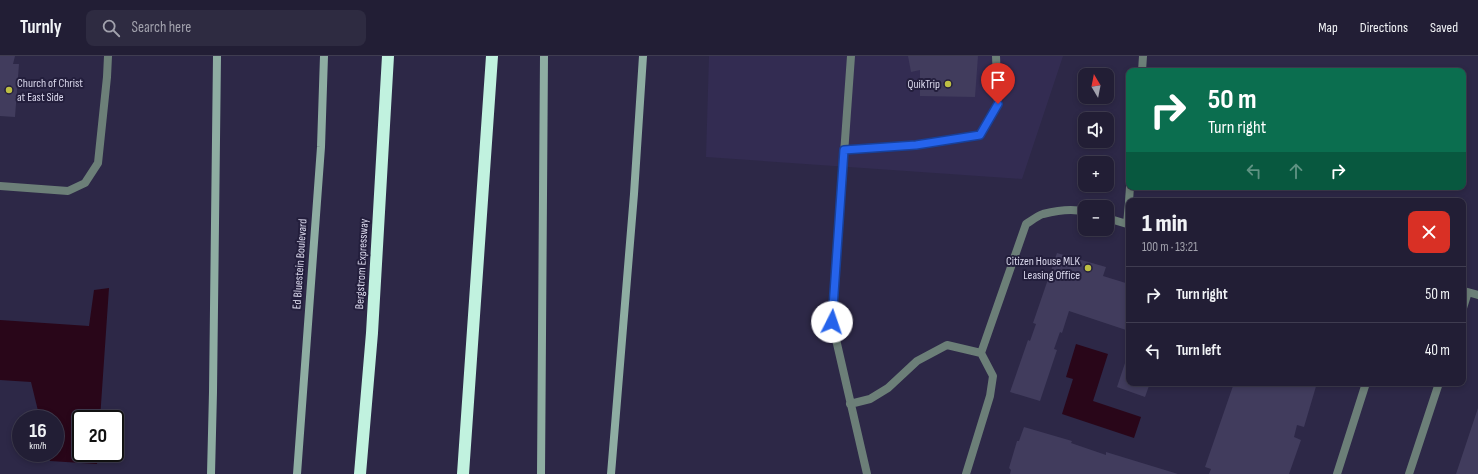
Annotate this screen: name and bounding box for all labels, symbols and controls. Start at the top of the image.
search box [86,10,366,46]
text: Turnly [20,16,62,39]
icon: search [100,17,122,39]
text: Search here [132,18,191,37]
text: Map [1318,19,1338,36]
text: Directions [1360,19,1408,36]
text: Saved [1430,19,1458,36]
pin [981,63,1015,104]
north arrow [1078,68,1114,104]
map controls [1078,68,1114,236]
icon: arrive [987,69,1009,91]
place label: Church of Christ at East Side [17,76,83,105]
place label: QuikTrip [908,77,940,92]
marker: QuikTrip [943,79,953,89]
text: 50 m [1208,83,1257,116]
icon: right [1142,84,1194,136]
marker: Church of Christ at East Side [4,85,14,95]
button: sound [1078,112,1114,148]
text: Turn right [1208,117,1266,138]
button: + [1078,156,1114,192]
icon: left [1243,160,1265,182]
icon: ahead [1285,160,1307,182]
icon: right [1327,160,1349,182]
button: − [1078,200,1114,236]
text: 1 min [1142,209,1188,238]
button: close [1408,211,1450,253]
street label: Ed Bluestein Boulevard [289,218,311,310]
street label: Bergstrom Expressway [352,218,372,310]
text: 100 m · 13:21 [1142,239,1198,255]
place label: Citizen House MLK Leasing Office [1006,254,1081,283]
marker: Citizen House MLK Leasing Office [1083,263,1093,273]
icon: right [1142,284,1164,306]
text: Turn right [1176,285,1228,304]
text: 50 m [1425,285,1450,304]
position arrow [811,301,853,343]
icon: left [1142,340,1164,362]
text: Turn left [1176,341,1221,360]
text: 40 m [1425,341,1450,360]
speed limit sign: 20 [72,410,124,462]
text: 16 [29,419,47,443]
text: km/h [29,440,47,452]

